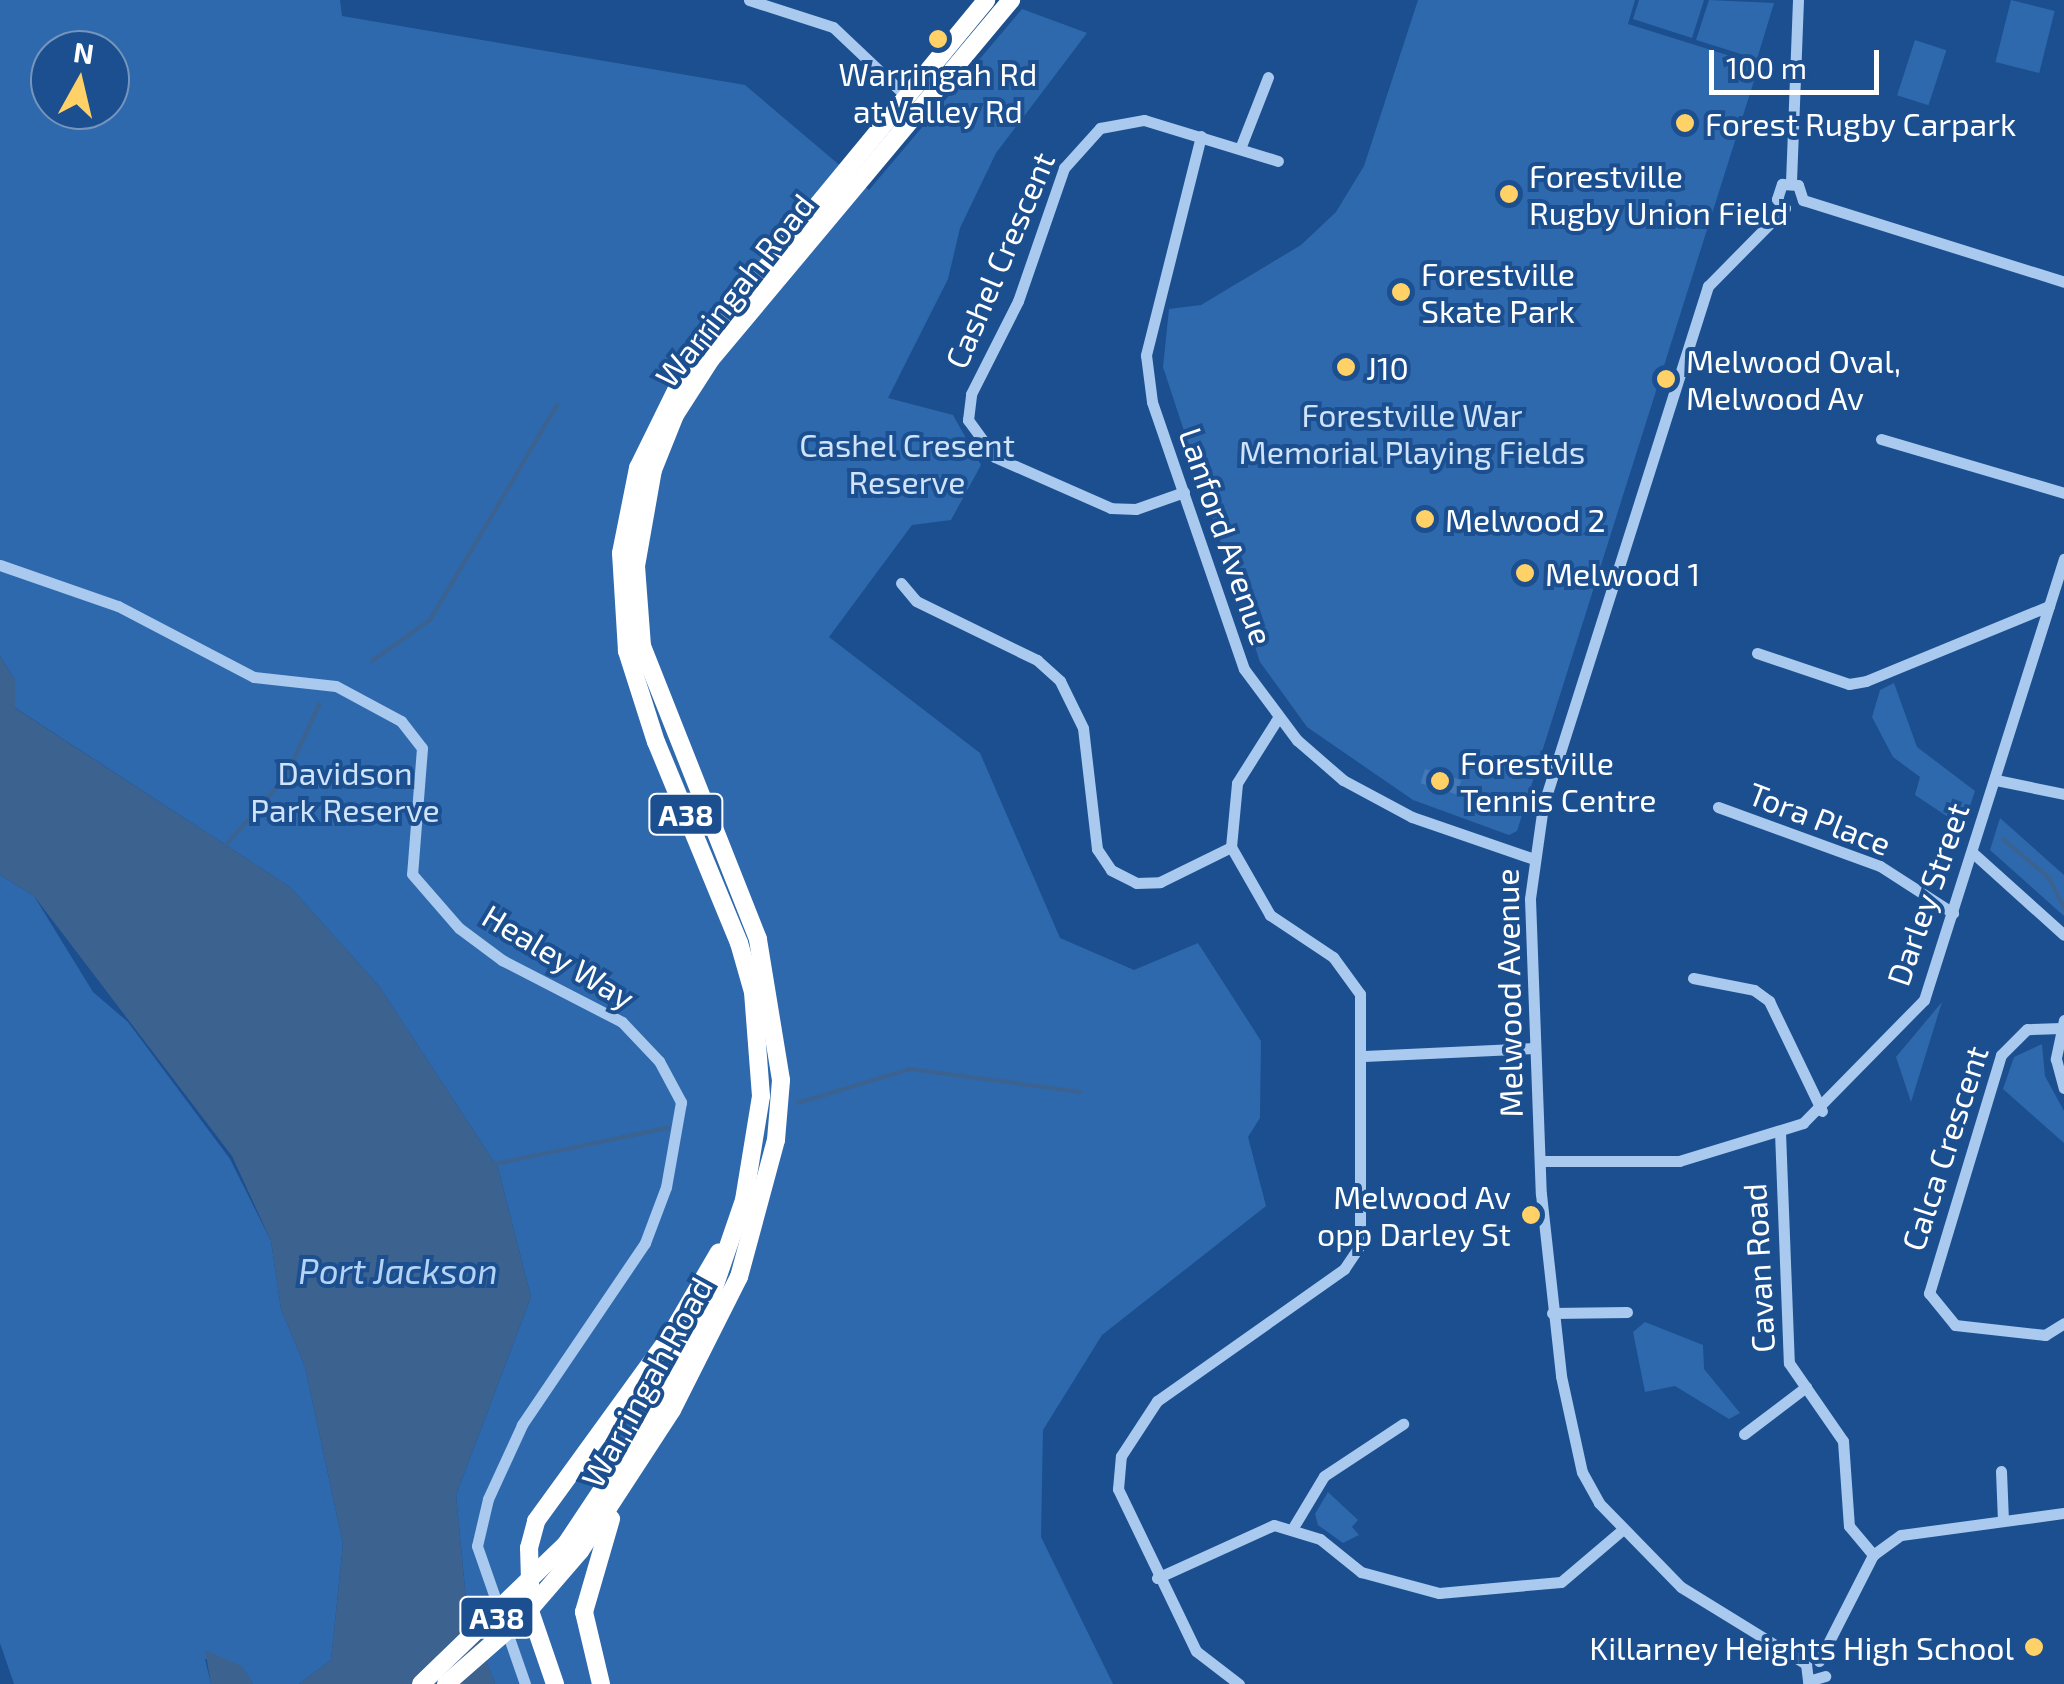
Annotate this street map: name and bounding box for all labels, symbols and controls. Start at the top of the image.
marker: Warringah Rd at Valley Rd [927,28,949,50]
north arrow [30,30,130,130]
scale bar [1714,30,1884,92]
text: N [72,34,96,71]
text: 100 m [1726,49,1807,85]
place label: Warringah Rd at Valley Rd [839,55,1037,130]
place label: Forest Rugby Carpark [1705,104,2017,142]
marker: Forest Rugby Carpark [1674,112,1696,134]
street label: Cashel Crescent [936,146,1062,374]
place label: Forestville Rugby Union Field [1529,157,1789,232]
marker: Forestville Rugby Union Field [1498,183,1520,205]
street label: Warringah Road [647,186,821,394]
place label: Forestville Skate Park [1421,255,1575,330]
marker: Forestville Skate Park [1390,281,1412,303]
place label: Melwood Oval, Melwood Av [1686,342,1901,417]
place label: J10 [1366,348,1409,386]
marker: J10 [1335,356,1357,378]
marker: Melwood Oval, Melwood Av [1655,368,1677,390]
park label: Forestville War Memorial Playing Fields [1238,396,1586,471]
street label: Lanford Avenue [1172,422,1282,650]
park label: Cashel Cresent Reserve [799,426,1015,501]
place label: Melwood 2 [1445,500,1605,538]
marker: Melwood 2 [1414,508,1436,530]
place label: Melwood 1 [1545,554,1700,592]
marker: Melwood 1 [1514,562,1536,584]
place label: Forestville Tennis Centre [1460,744,1657,819]
park label: Davidson Park Reserve [250,754,440,829]
marker: Forestville Tennis Centre [1429,770,1451,792]
street label: Tora Place [1743,773,1897,863]
road number: A38 [646,789,726,839]
street label: Darley Street [1878,797,1976,991]
street label: Melwood Avenue [1487,868,1529,1118]
street label: Healey Way [476,895,642,1017]
street label: Calca Crescent [1893,1041,1995,1255]
place label: Melwood Av opp Darley St [1316,1178,1511,1253]
street label: Cavan Road [1734,1182,1782,1354]
marker: Melwood Av opp Darley St [1520,1204,1542,1226]
water label: Port Jackson [298,1249,498,1291]
street label: Warringah Road [572,1270,720,1494]
road number: A38 [457,1592,537,1642]
place label: Killarney Heights High School [1589,1628,2014,1666]
marker: Killarney Heights High School [2023,1636,2045,1658]

